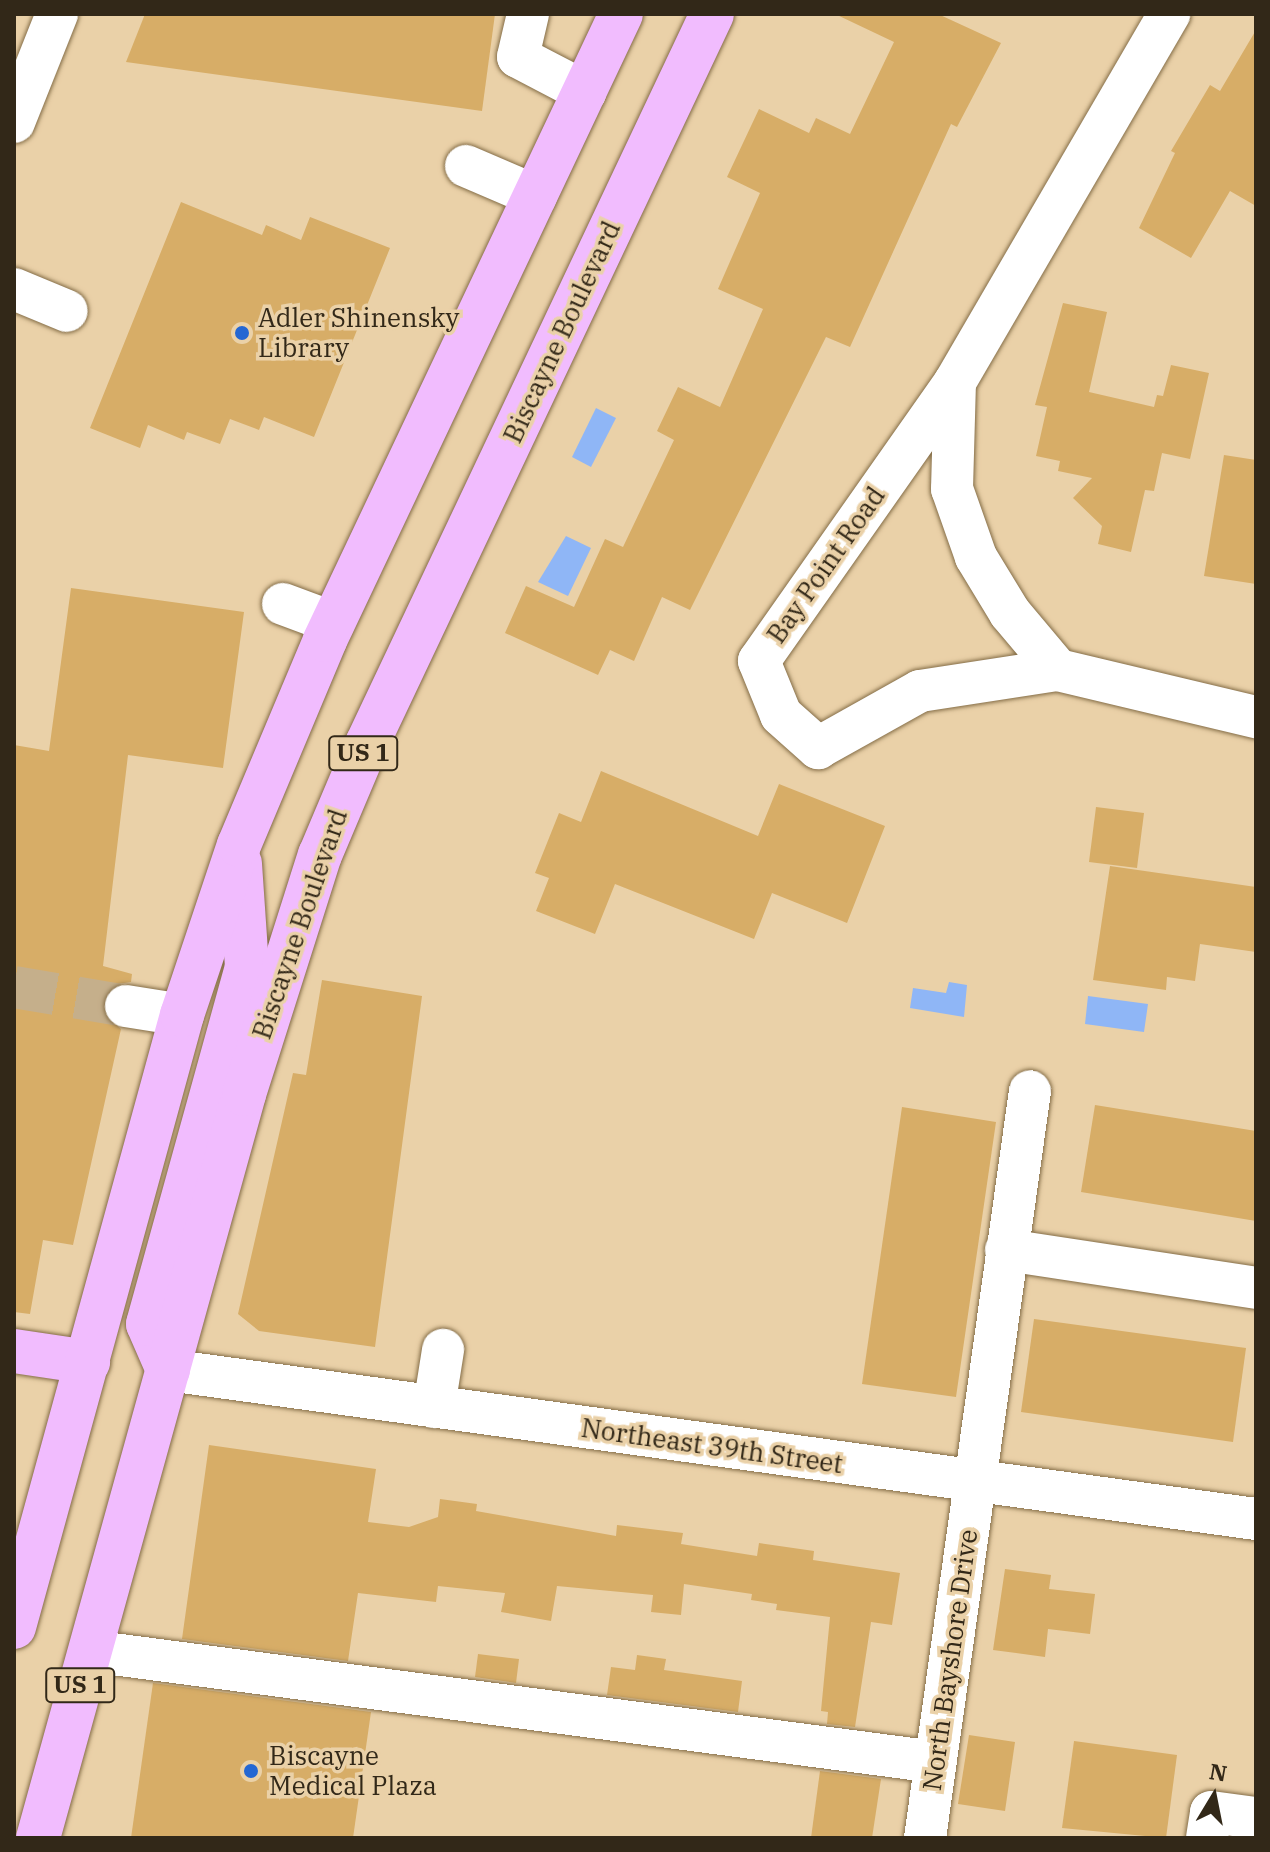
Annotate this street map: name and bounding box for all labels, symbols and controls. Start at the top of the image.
street label: Biscayne Boulevard [497,216,627,448]
place label: Adler Shinensky Library [258,302,459,364]
marker: Adler Shinensky Library [233,324,251,342]
street label: Bay Point Road [761,481,891,649]
road number: US 1 [327,733,399,773]
street label: Biscayne Boulevard [246,805,354,1043]
street label: Northeast 39th Street [579,1412,845,1480]
street label: North Bayshore Drive [916,1527,984,1793]
road number: US 1 [44,1665,116,1705]
place label: Biscayne Medical Plaza [269,1740,437,1802]
north arrow [1174,1756,1254,1836]
text: N [1207,1756,1229,1788]
marker: Biscayne Medical Plaza [240,1760,262,1782]

